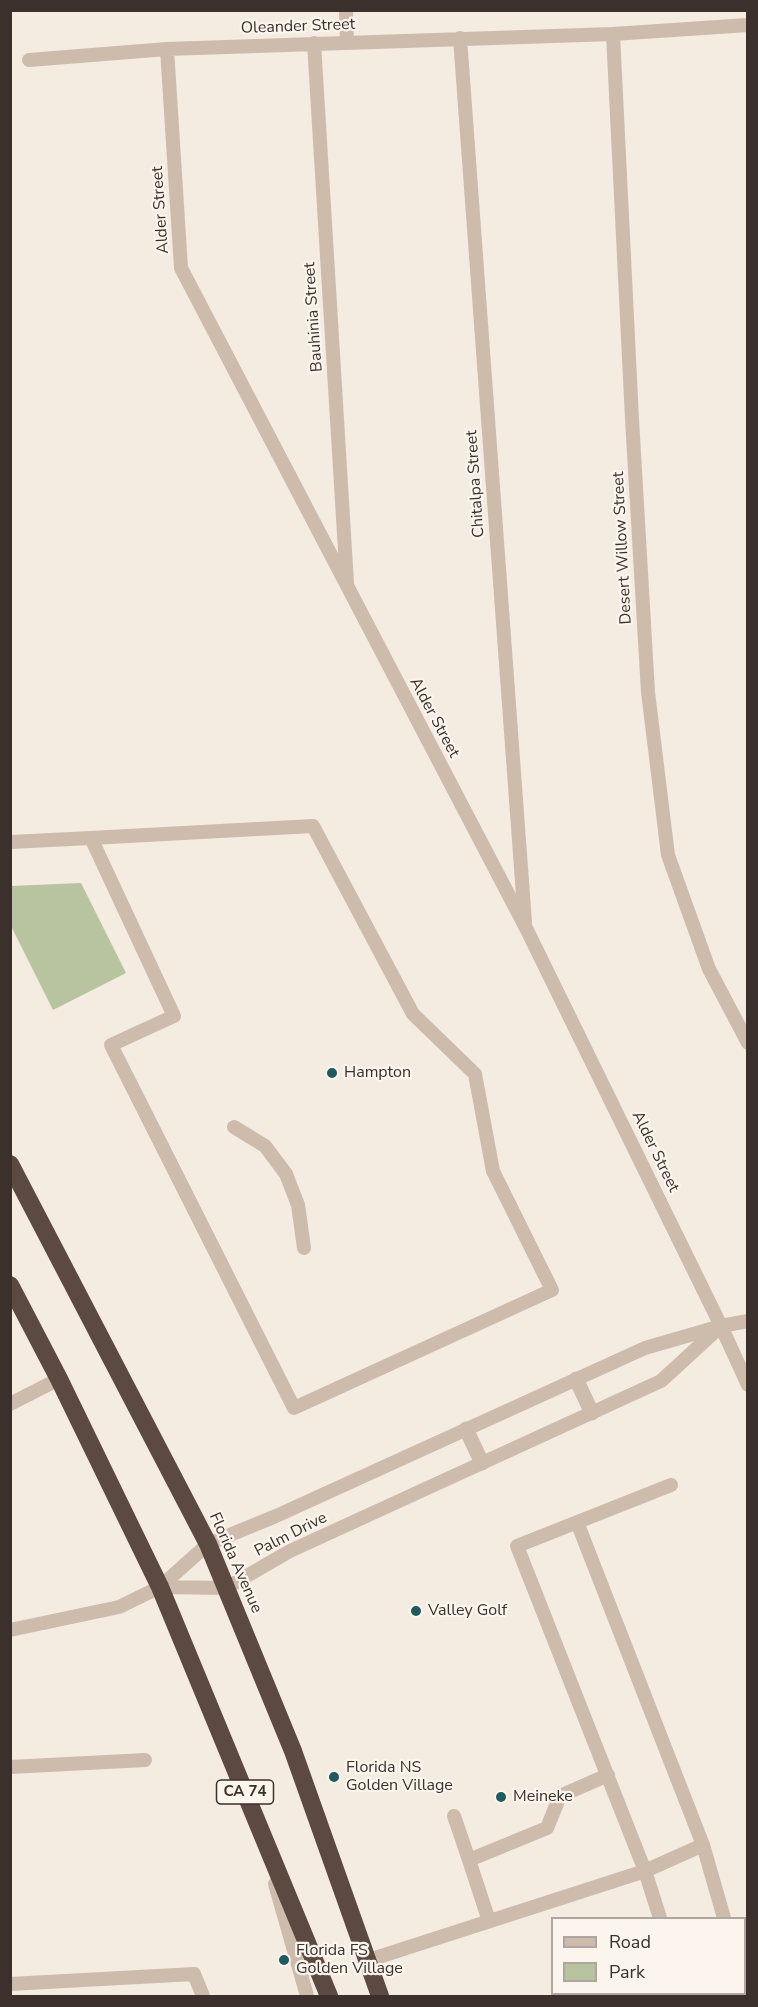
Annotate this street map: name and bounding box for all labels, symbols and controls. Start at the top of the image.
street label: Oleander Street [241,15,355,39]
street label: Alder Street [148,166,174,254]
street label: Bauhinia Street [301,261,327,373]
street label: Chitalpa Street [463,429,489,539]
street label: Desert Willow Street [609,471,637,625]
street label: Alder Street [405,675,463,761]
place label: Hampton [344,1063,411,1083]
marker: Hampton [325,1066,339,1080]
street label: Alder Street [627,1108,683,1196]
street label: Palm Drive [252,1509,330,1561]
street label: Florida Avenue [204,1510,266,1616]
place label: Valley Golf [428,1601,507,1621]
marker: Valley Golf [409,1604,423,1618]
place label: Florida NS Golden Village [346,1758,453,1796]
marker: Florida NS Golden Village [327,1770,341,1784]
road number: CA 74 [216,1780,274,1804]
place label: Meineke [513,1787,573,1807]
marker: Meineke [494,1790,508,1804]
legend [551,1917,746,1995]
text: Road [609,1930,651,1954]
place label: Florida FS Golden Village [296,1941,403,1979]
marker: Florida FS Golden Village [277,1953,291,1967]
text: Park [609,1960,645,1984]

